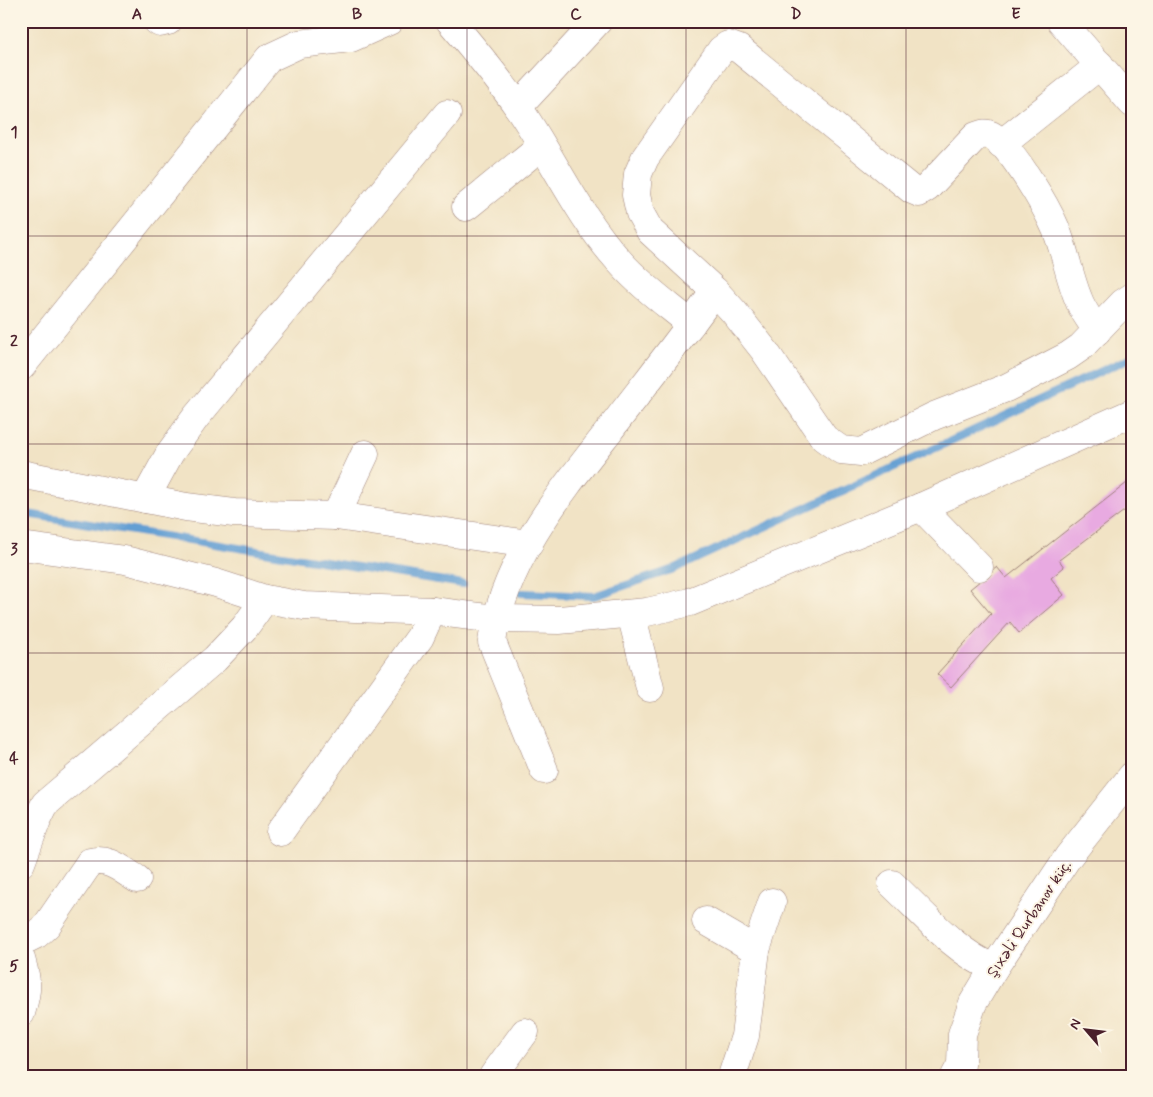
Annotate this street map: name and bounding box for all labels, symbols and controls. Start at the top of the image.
text: A [132,4,142,25]
text: B [352,4,362,25]
text: C [570,4,582,25]
text: D [790,4,802,25]
text: E [1011,4,1021,25]
text: 1 [10,122,18,143]
text: 2 [10,331,18,352]
text: 3 [10,539,18,560]
text: 4 [9,748,19,769]
street label: Şıxəli Qurbanov küç. [982,856,1076,982]
text: 5 [9,956,19,977]
north arrow [1060,1004,1110,1054]
text: N [1065,1016,1086,1033]

